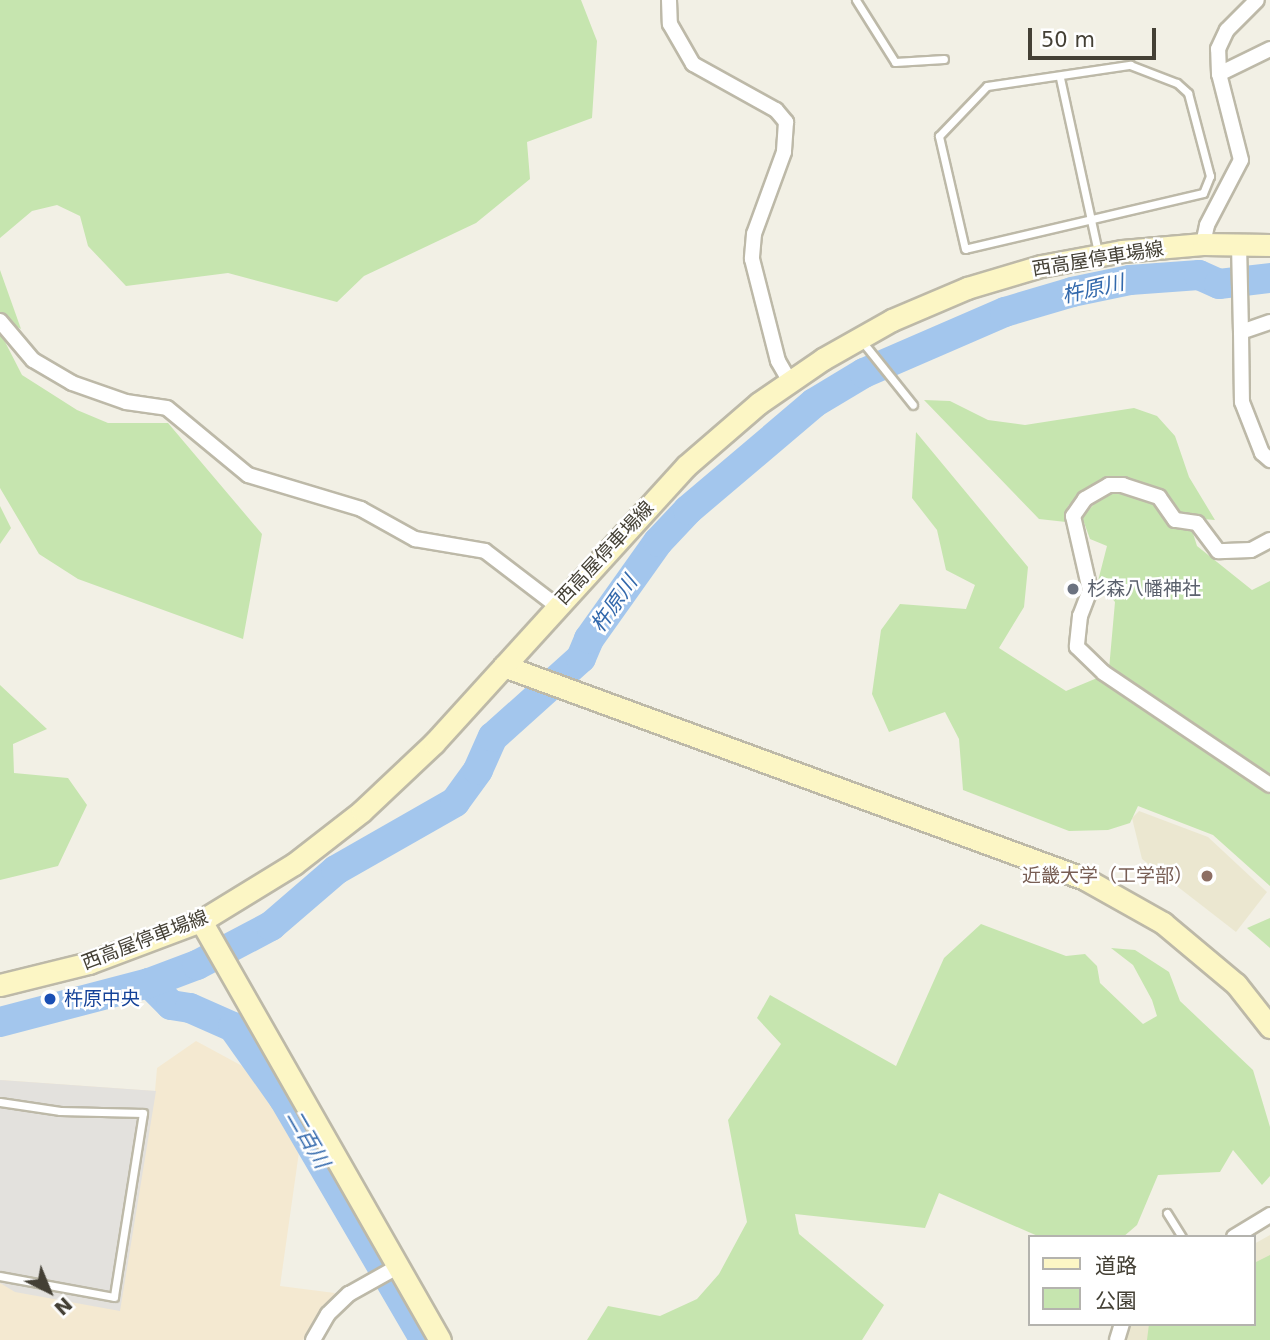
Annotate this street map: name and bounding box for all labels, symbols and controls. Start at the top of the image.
scale bar [1032,14,1160,58]
text: 50 m [1041,28,1095,52]
street label: 西高屋停車場線 [1031,237,1165,281]
water label: 杵原川 [1059,270,1127,308]
street label: 西高屋停車場線 [551,497,659,609]
water label: 杵原川 [586,571,642,637]
place label: 杉森八幡神社 [1087,578,1201,600]
marker: 杉森八幡神社 [1065,581,1081,597]
place label: 近畿大学（工学部） [1022,865,1193,887]
marker: 近畿大学（工学部） [1199,868,1215,884]
street label: 西高屋停車場線 [79,906,211,974]
place label: 杵原中央 [64,988,140,1010]
marker: 杵原中央 [42,991,58,1007]
water label: 二百川 [281,1105,335,1173]
legend [1028,1235,1256,1326]
text: 道路 [1095,1254,1137,1278]
north arrow [14,1256,84,1326]
text: 公園 [1095,1289,1137,1313]
text: N [50,1293,77,1320]

